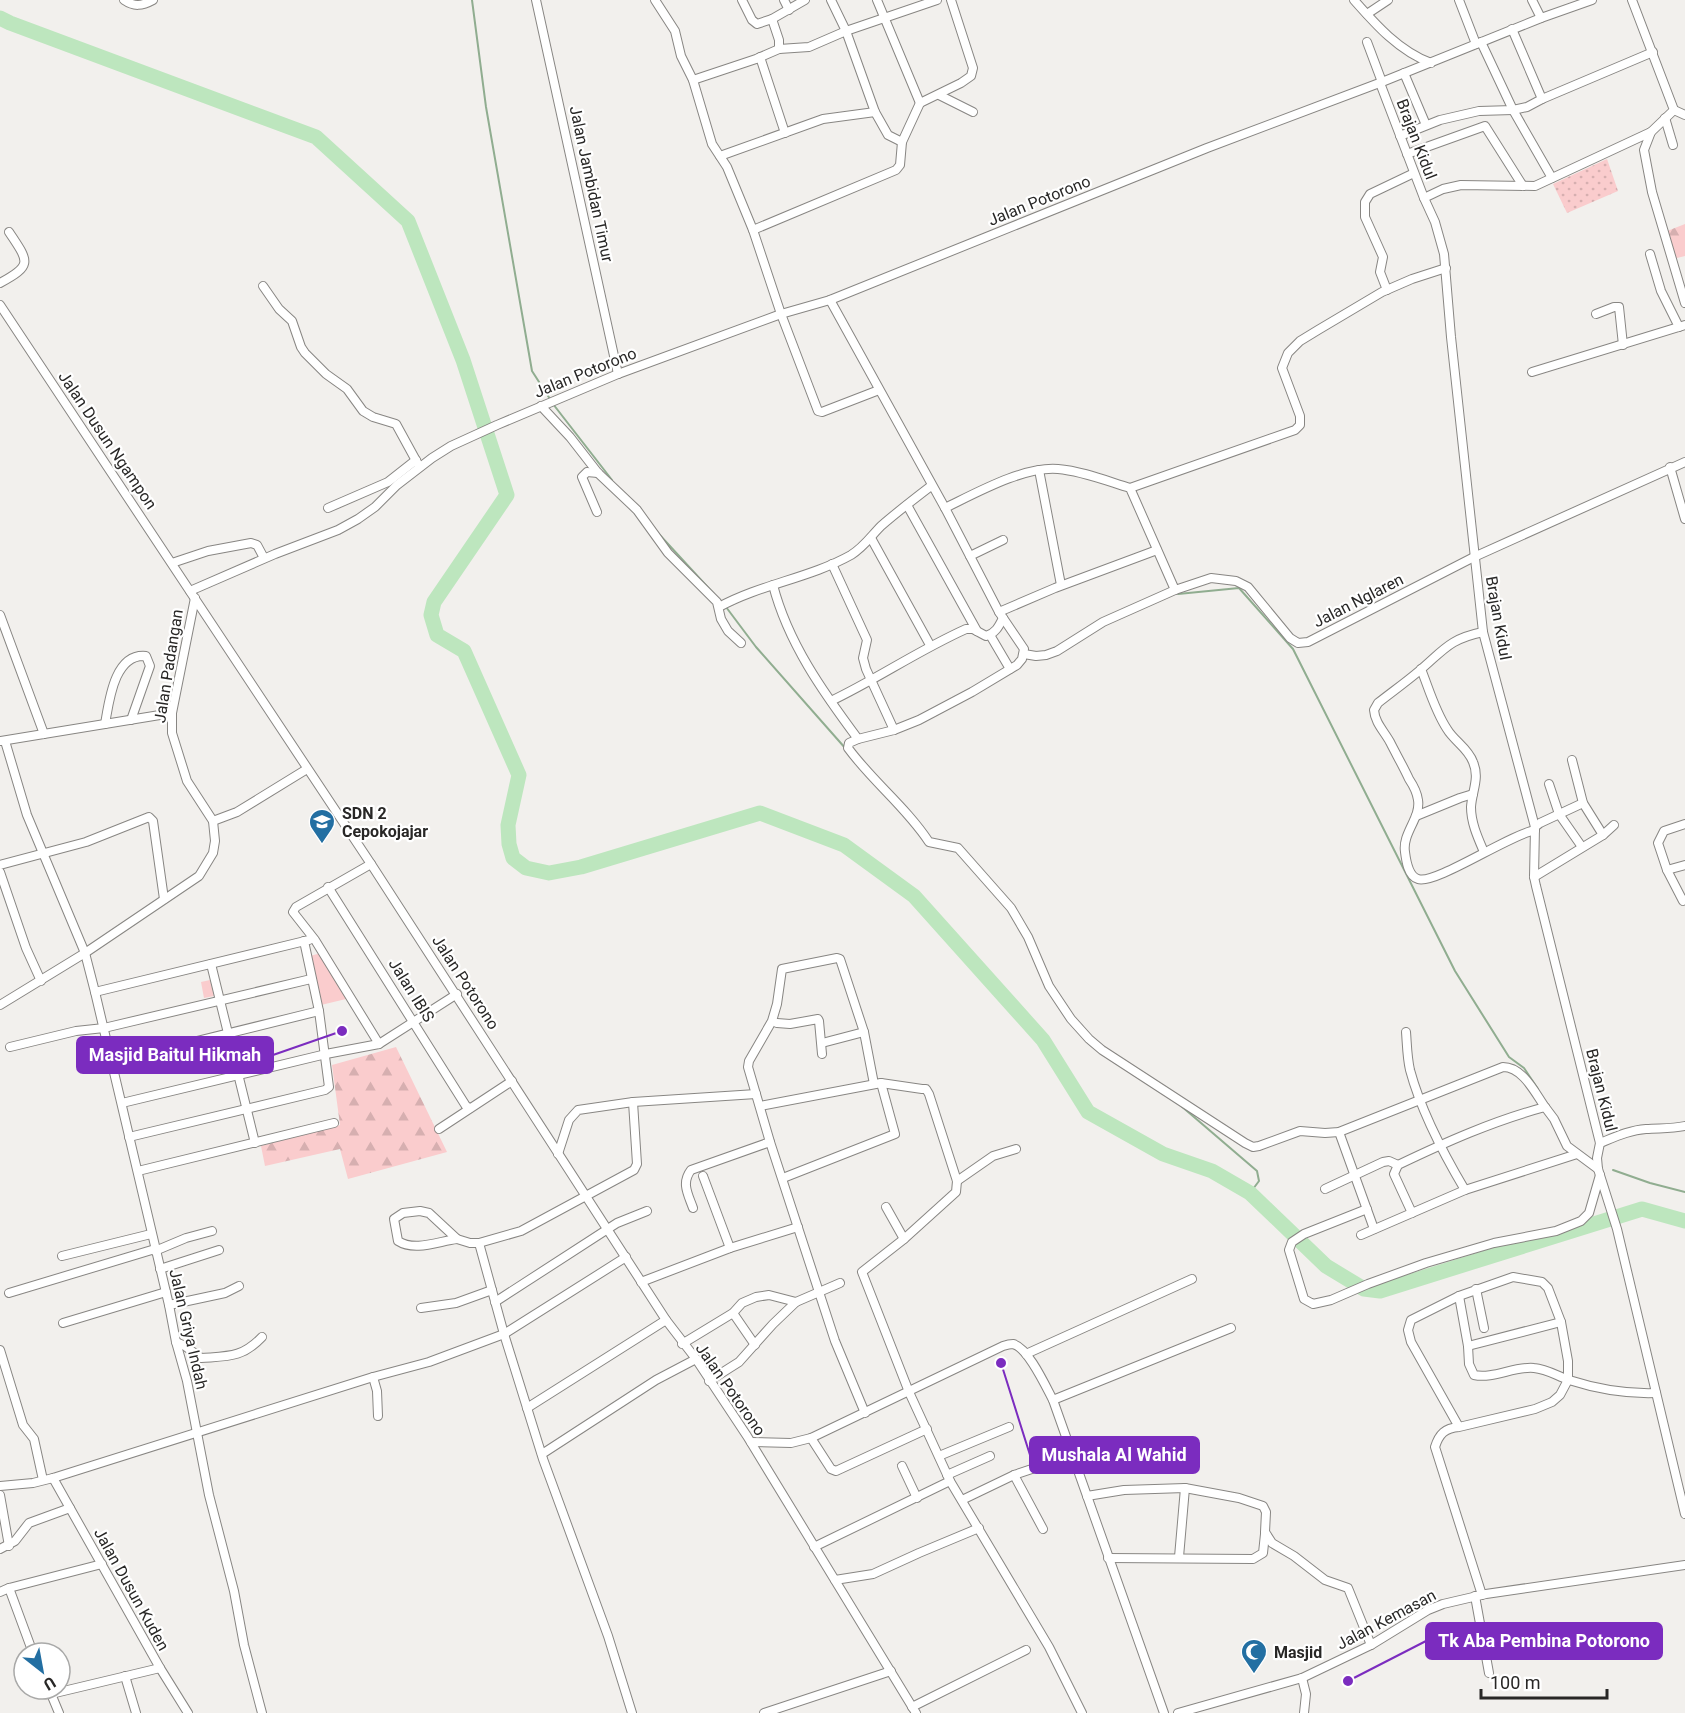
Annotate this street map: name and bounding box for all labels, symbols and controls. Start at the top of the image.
street label: Brajan Kidul [1392,96,1441,182]
street label: Jalan Jambidan Timur [566,104,617,265]
street label: Jalan Potorono [985,171,1093,230]
street label: Jalan Potorono [531,343,639,402]
street label: Jalan Dusun Ngampon [54,368,161,513]
street label: Jalan Nglaren [1310,570,1406,631]
street label: Brajan Kidul [1482,575,1515,661]
street label: Jalan Padangan [150,608,187,724]
place label: SDN 2 Cepokojajar [342,804,428,841]
school or university icon: SDN 2 Cepokojajar [307,807,337,845]
street label: Jalan Potorono [428,932,503,1033]
street label: Jalan IBIS [385,955,438,1025]
callout: Masjid Baitul Hikmah [77,1037,273,1073]
text: Masjid Baitul Hikmah [89,1044,261,1065]
street label: Brajan Kidul [1582,1047,1621,1134]
street label: Jalan Griya Indah [165,1267,212,1391]
street label: Jalan Potorono [692,1339,770,1439]
callout: Mushala Al Wahid [1030,1437,1199,1473]
text: Mushala Al Wahid [1041,1444,1187,1465]
street label: Jalan Dusun Kuden [90,1525,173,1654]
street label: Jalan Kemasan [1333,1585,1439,1654]
callout: Tk Aba Pembina Potorono [1426,1623,1662,1659]
text: Tk Aba Pembina Potorono [1438,1630,1650,1651]
mosque icon: Masjid [1239,1637,1269,1675]
north arrow [12,1641,72,1701]
place label: Masjid [1274,1643,1322,1662]
scale bar [1481,1662,1607,1700]
text: 100 m [1490,1672,1541,1693]
text: U [40,1673,59,1694]

